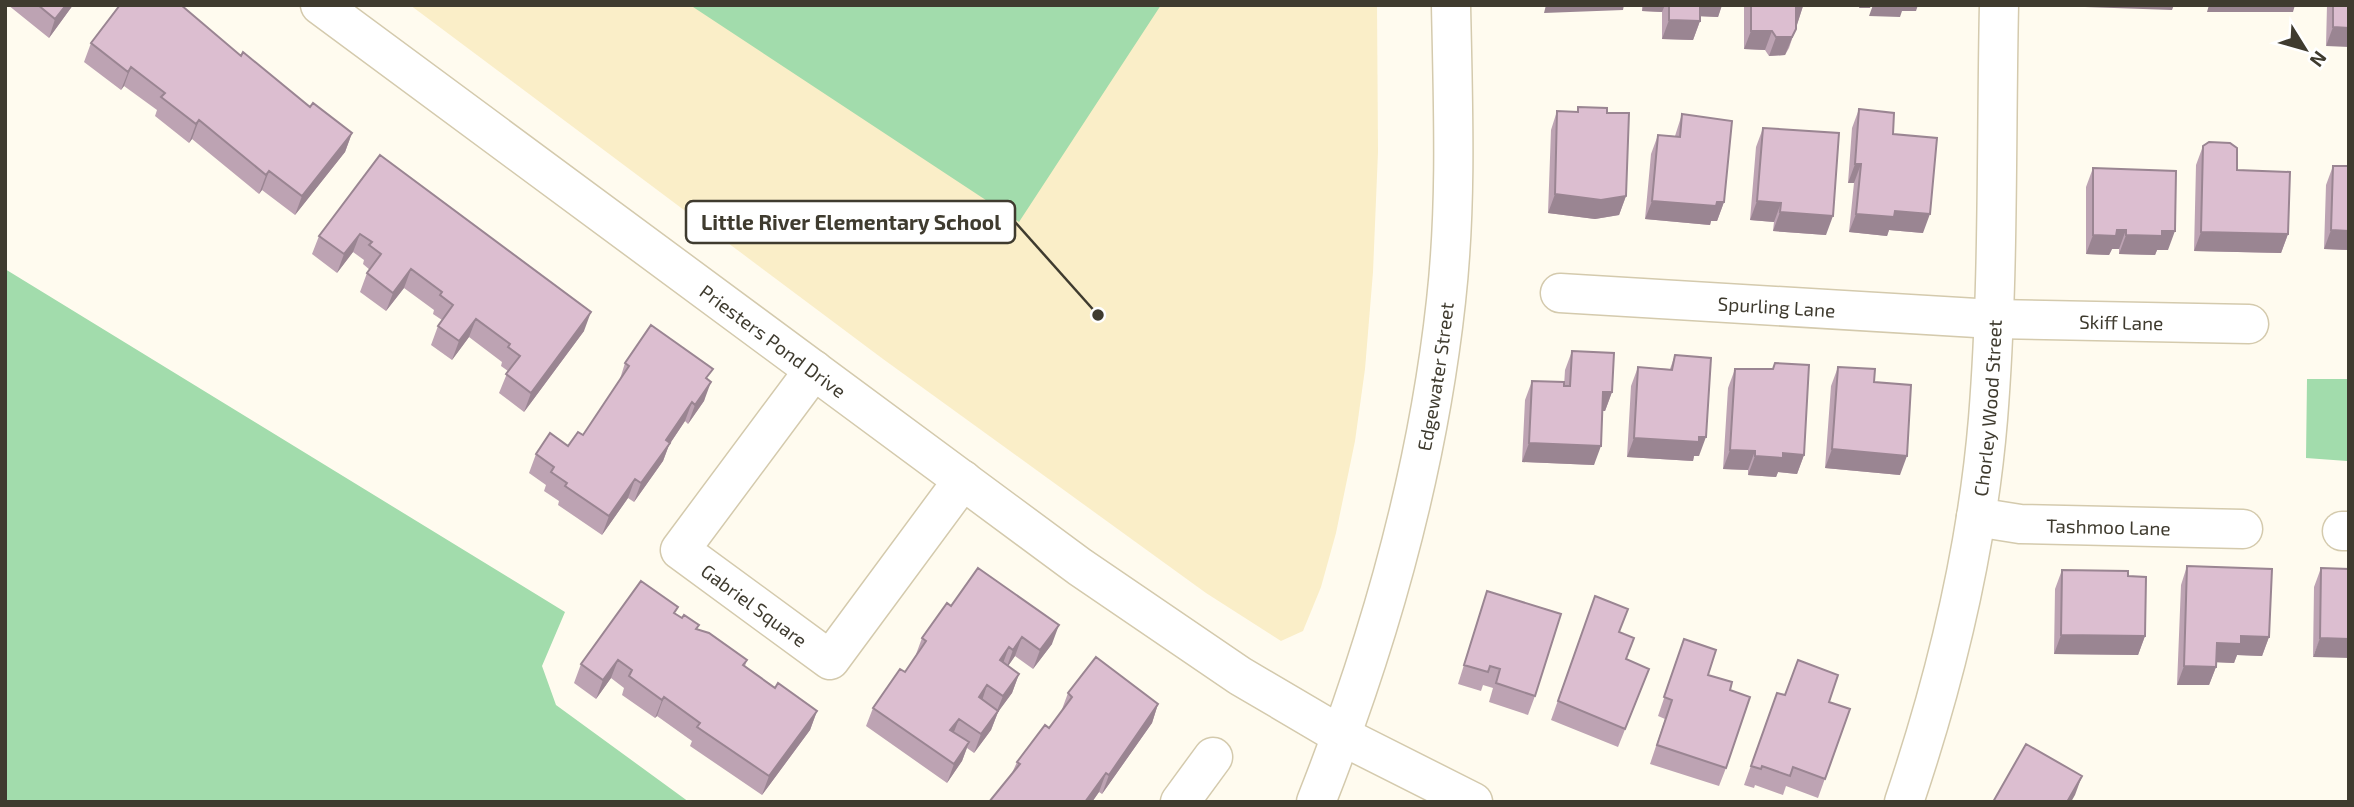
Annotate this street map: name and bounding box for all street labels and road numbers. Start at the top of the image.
street label: Priesters Pond Drive [696,279,851,402]
street label: Spurling Lane [1717,291,1836,321]
street label: Edgewater Street [1411,301,1457,453]
street label: Skiff Lane [2079,309,2164,334]
street label: Chorley Wood Street [1968,319,2005,498]
street label: Tashmoo Lane [2046,513,2171,539]
street label: Gabriel Square [697,558,812,651]

